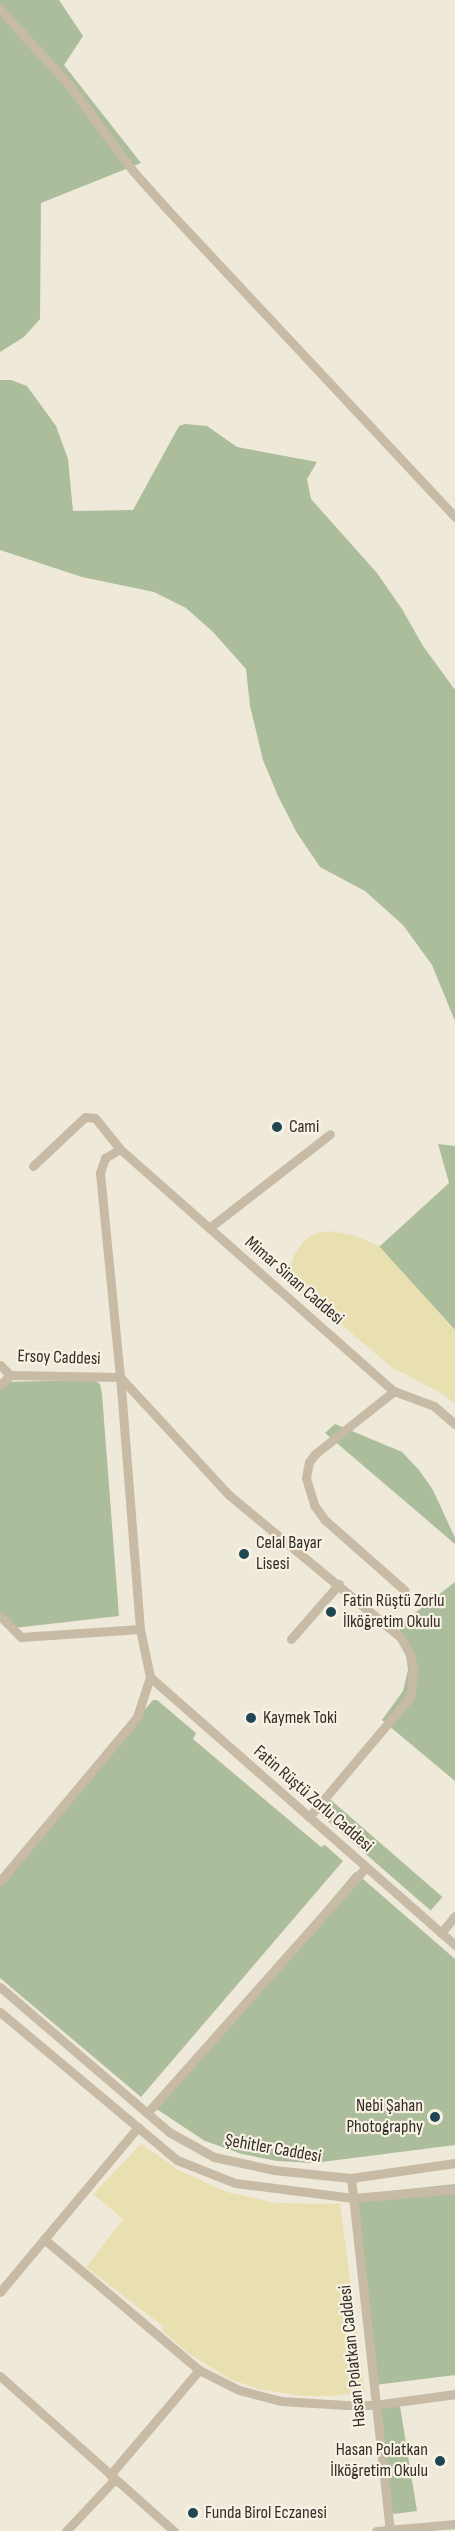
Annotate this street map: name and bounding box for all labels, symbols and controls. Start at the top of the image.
place label: Cami [289,1116,319,1138]
marker: Cami [270,1120,284,1134]
street label: Mimar Sinan Caddesi [240,1232,348,1330]
street label: Ersoy Caddesi [17,1346,101,1370]
place label: Celal Bayar Lisesi [256,1533,322,1576]
marker: Celal Bayar Lisesi [237,1547,251,1561]
place label: Fatin Rüştü Zorlu İlköğretim Okulu [343,1591,445,1634]
marker: Fatin Rüştü Zorlu İlköğretim Okulu [324,1605,338,1619]
place label: Kaymek Toki [263,1707,337,1729]
marker: Kaymek Toki [244,1711,258,1725]
street label: Fatin Rüştü Zorlu Caddesi [249,1741,377,1857]
place label: Nebi Şahan Photography [346,2096,423,2138]
marker: Nebi Şahan Photography [428,2110,442,2124]
street label: Şehitler Caddesi [223,2130,323,2168]
street label: Hasan Polatkan Caddesi [335,2284,371,2428]
place label: Hasan Polatkan İlköğretim Okulu [330,2440,428,2482]
marker: Hasan Polatkan İlköğretim Okulu [433,2454,447,2468]
place label: Funda Birol Eczanesi [205,2502,327,2524]
marker: Funda Birol Eczanesi [186,2506,200,2520]

